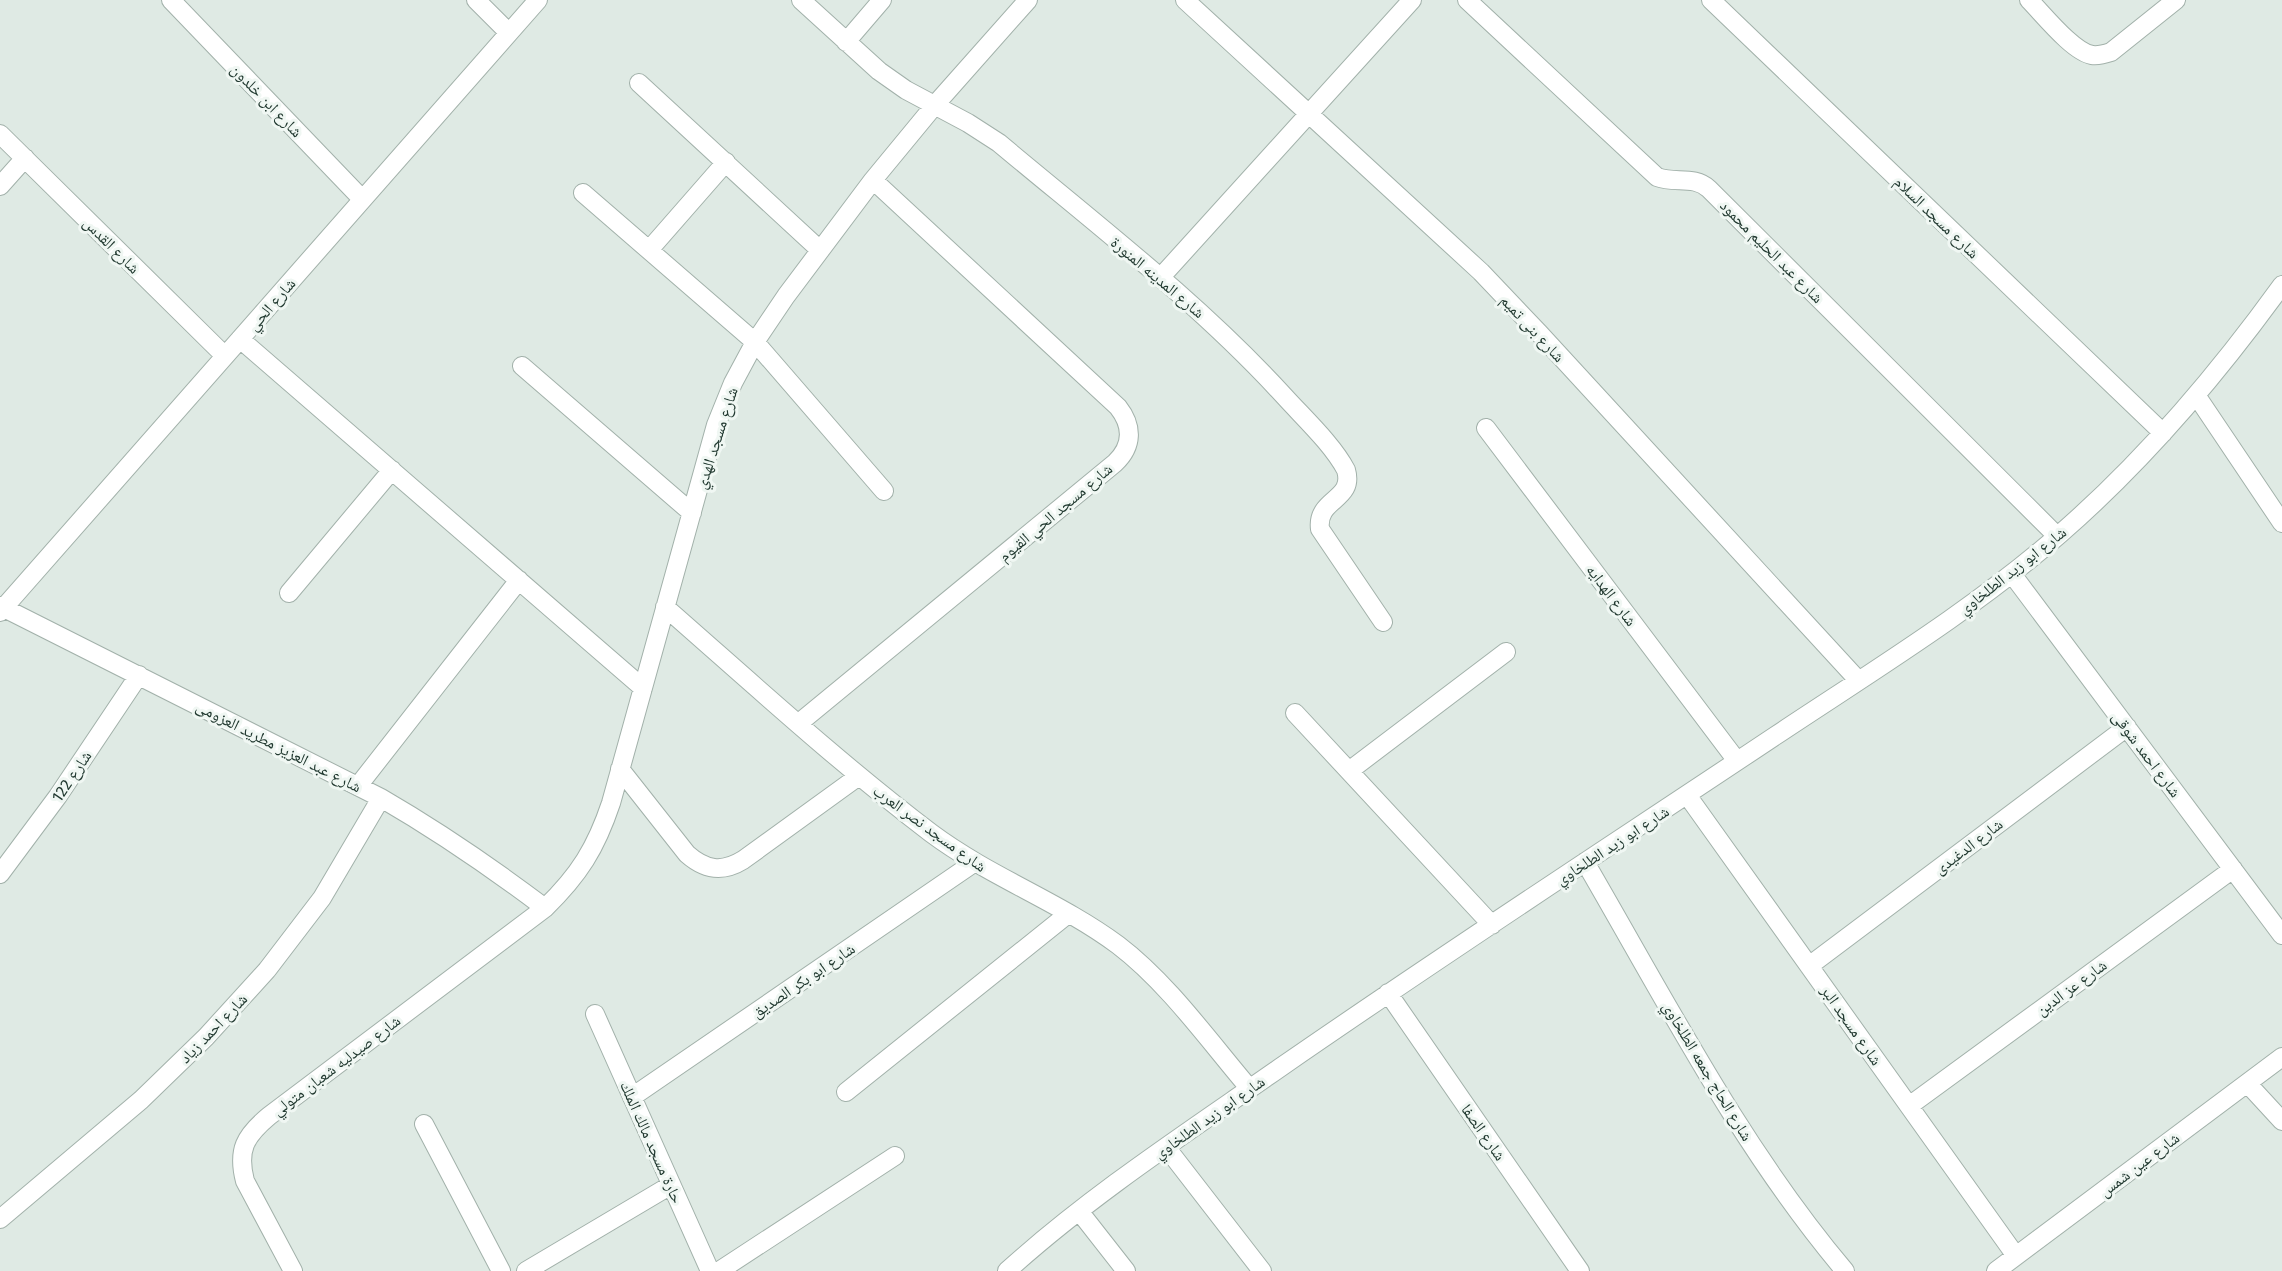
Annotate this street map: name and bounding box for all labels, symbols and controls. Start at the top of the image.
street label: شارع ابن خلدون [226,60,306,142]
street label: شارع مسجد السلام [1890,172,1983,263]
street label: شارع عبد الحليم محمود [1715,196,1827,308]
street label: شارع القدس [79,213,144,278]
street label: شارع المدينه المنورة [1106,233,1208,323]
street label: شارع الحي [243,274,302,337]
street label: شارع بنى تميم [1496,291,1569,367]
street label: شارع مسجد الهدي [691,385,745,492]
street label: شارع مسجد الحي القيوم [995,459,1118,568]
street label: شارع ابو زيد الطلخاوي [1955,522,2072,621]
street label: شارع الهدايه [1582,561,1641,630]
street label: شارع عبد العزيز مطريد العزومى [193,696,365,797]
street label: شارع احمد شوقى [2107,708,2185,802]
street label: شارع 122 [47,747,96,806]
street label: شارع مسجد نصر العرب [869,781,990,877]
street label: شارع ابو زيد الطلخاوي [1552,802,1674,892]
street label: شارع الدغيدى [1930,815,2007,879]
street label: شارع ابو بكر الصديق [748,939,859,1023]
street label: شارع عز الدين [2032,955,2111,1020]
street label: شارع مسجد البر [1816,981,1886,1070]
street label: شارع احمد زياد [175,990,252,1068]
street label: شارع الحاج جمعه الطلخاوي [1656,998,1757,1146]
street label: شارع صيدليه شعبان متولي [268,1011,406,1122]
street label: شارع ابو زيد الطلخاوي [1150,1072,1270,1165]
street label: حارة مسجد مالك الملك [616,1078,687,1206]
street label: شارع الصفا [1456,1100,1510,1165]
street label: شارع عين شمس [2095,1128,2184,1202]

